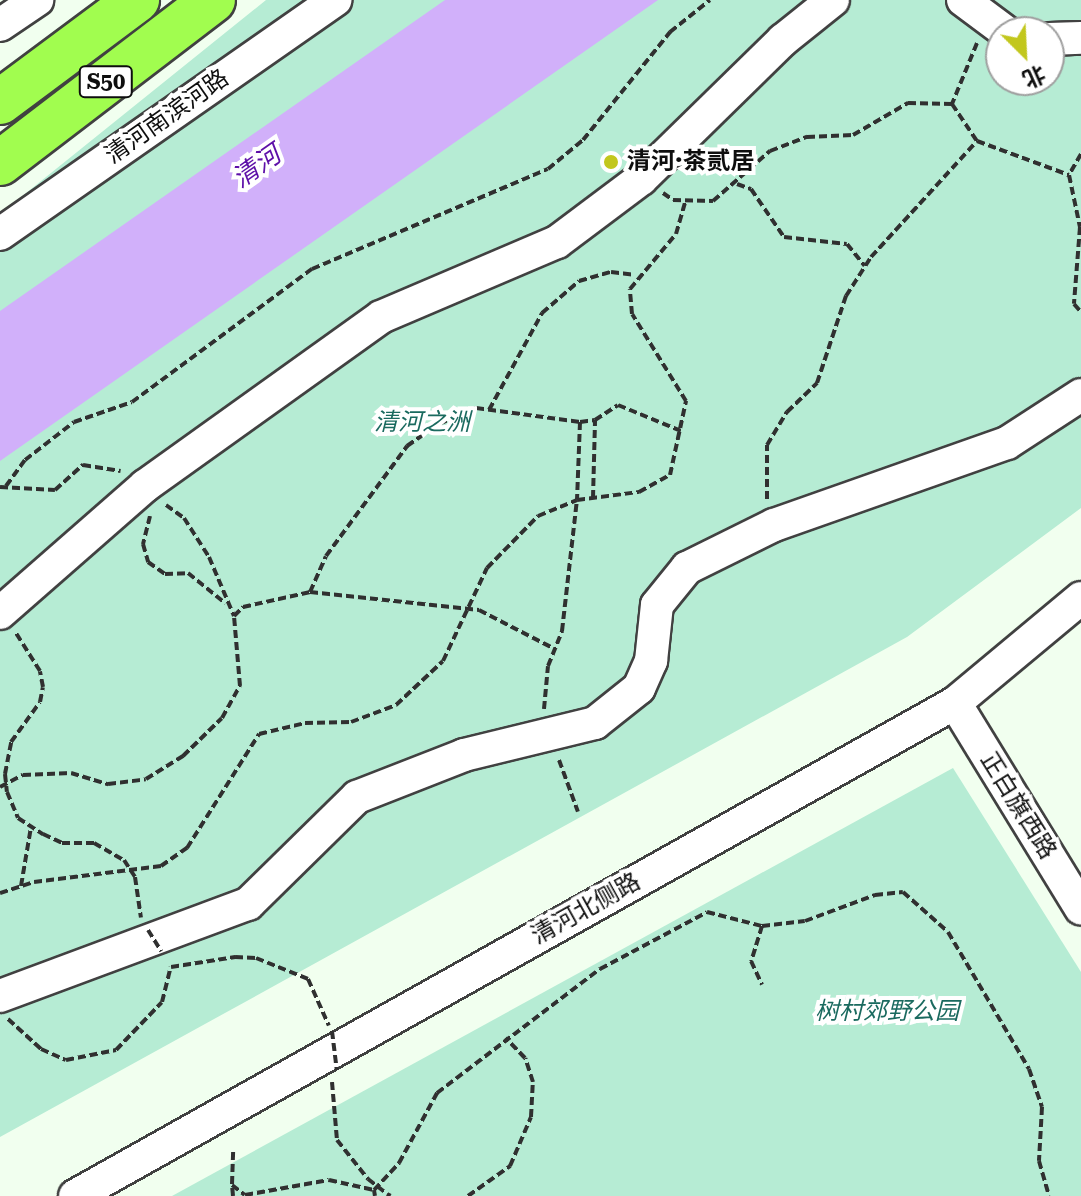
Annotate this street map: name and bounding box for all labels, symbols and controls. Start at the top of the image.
north arrow [985,16,1065,96]
text: 北 [1019,61,1049,92]
road number: S50 [78,64,134,100]
street label: 清河南滨河路 [100,64,234,170]
water label: 清河 [227,139,287,195]
place label: 清河·茶贰居 [627,148,754,176]
marker: 清河·茶贰居 [602,153,620,171]
park label: 清河之洲 [374,409,470,437]
street label: 正白旗西路 [974,747,1062,865]
street label: 清河北侧路 [527,867,645,951]
park label: 树村郊野公园 [815,998,959,1026]

